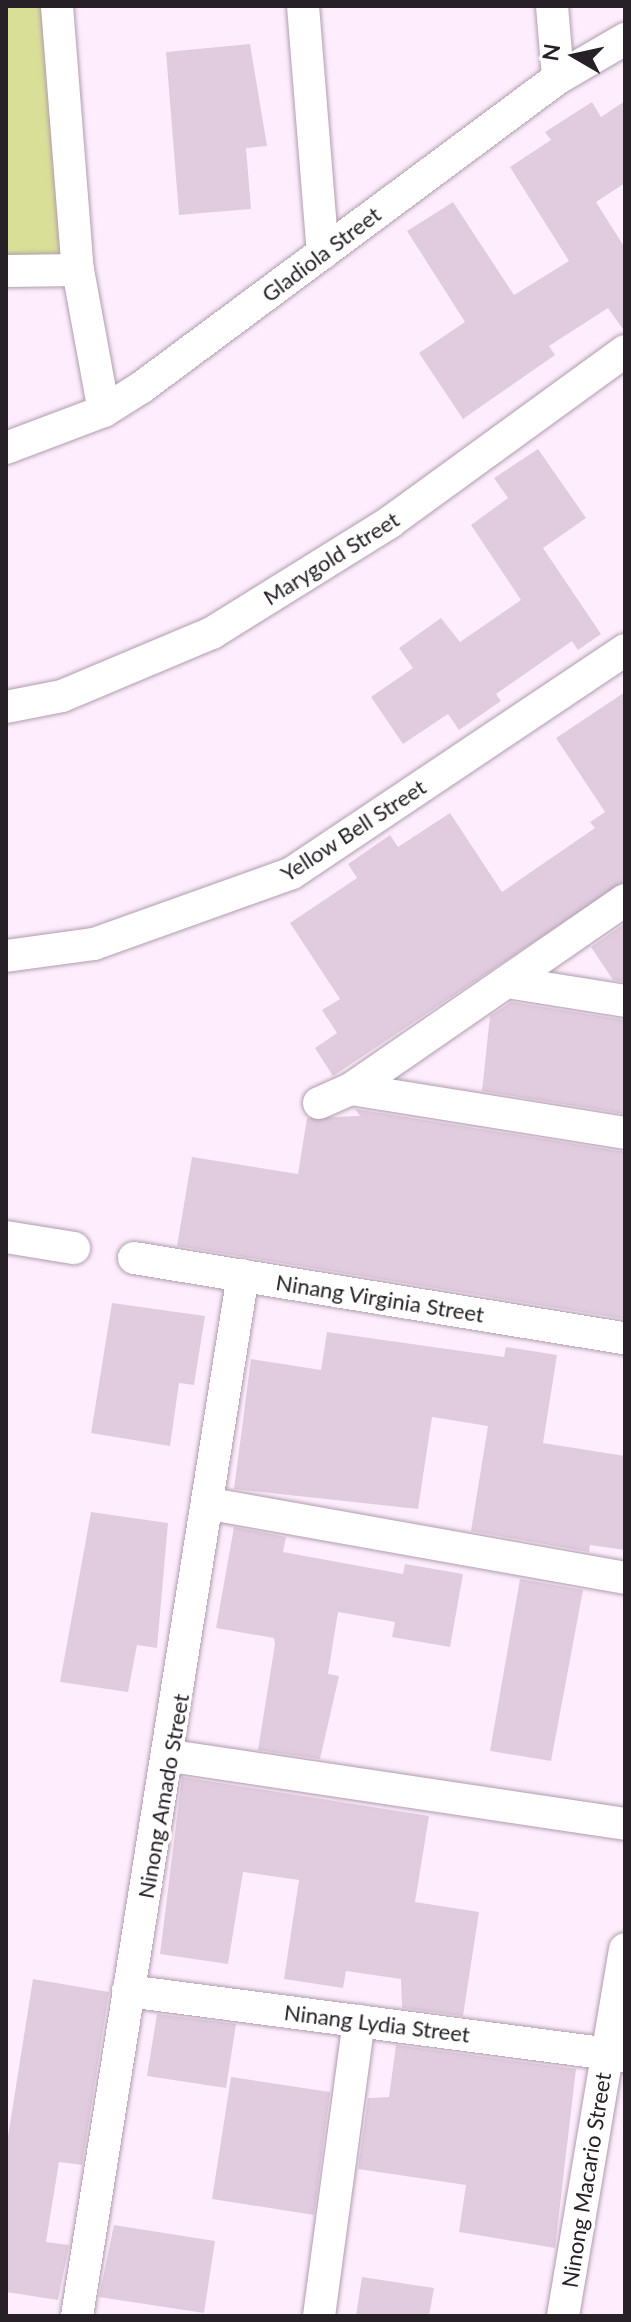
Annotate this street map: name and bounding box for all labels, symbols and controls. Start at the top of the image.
north arrow [535,16,615,96]
text: N [536,42,565,63]
street label: Gladiola Street [256,201,386,307]
street label: Marygold Street [258,506,404,610]
street label: Yellow Bell Street [275,773,431,887]
street label: Ninang Virginia Street [274,1268,486,1328]
street label: Ninong Amado Street [132,1691,194,1901]
street label: Ninang Lydia Street [283,1999,471,2047]
street label: Ninong Macario Street [556,2070,616,2290]

